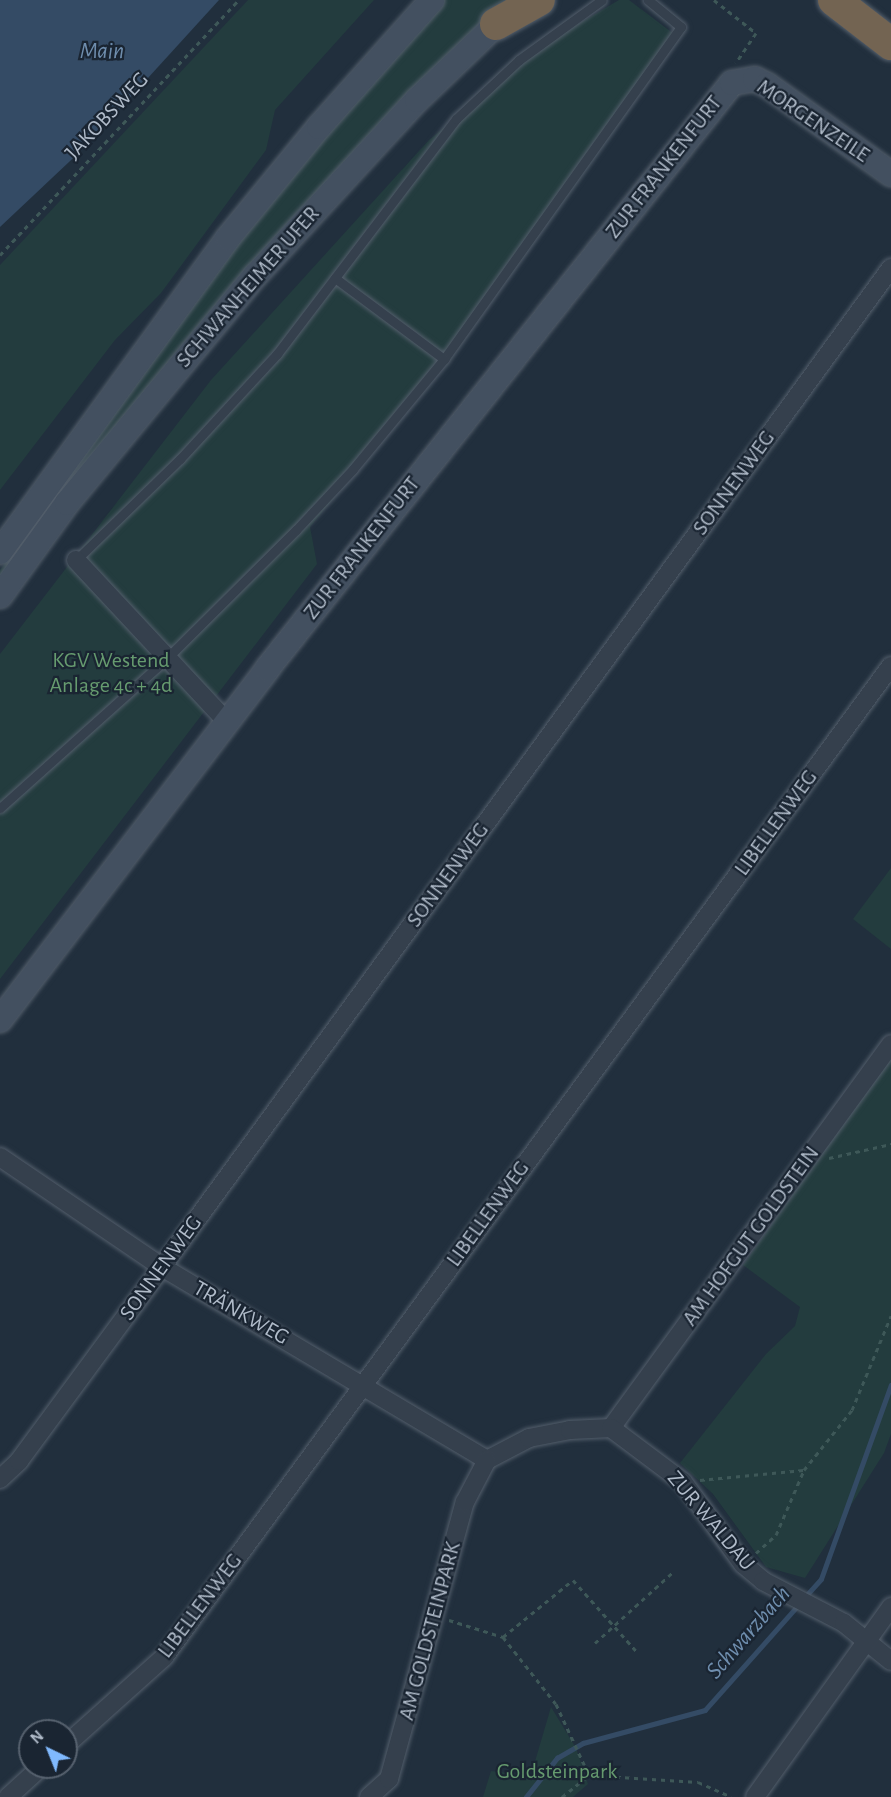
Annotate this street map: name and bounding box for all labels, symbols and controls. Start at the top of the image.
water label: Main [80,38,124,66]
street label: JAKOBSWEG [60,67,154,165]
street label: MORGENZEILE [752,74,874,168]
street label: ZUR FRANKENFURT [600,90,728,244]
street label: SCHWANHEIMER UFER [171,201,325,373]
street label: SONNENWEG [687,426,781,540]
street label: ZUR FRANKENFURT [298,471,426,625]
park label: KGV Westend Anlage 4c + 4d [50,647,172,698]
street label: LIBELLENWEG [729,765,823,881]
street label: SONNENWEG [401,818,495,932]
street label: AM HOFGUT GOLDSTEIN [677,1141,825,1331]
street label: LIBELLENWEG [441,1156,535,1272]
street label: SONNENWEG [114,1211,208,1325]
street label: TRÄNKWEG [189,1275,293,1351]
street label: ZUR WALDAU [662,1466,760,1576]
street label: AM GOLDSTEINPARK [393,1539,467,1723]
street label: LIBELLENWEG [152,1548,248,1664]
water label: Schwarzbach [701,1581,797,1685]
north arrow [18,1719,78,1779]
text: N [28,1728,47,1747]
park label: Goldsteinpark [497,1759,617,1785]

